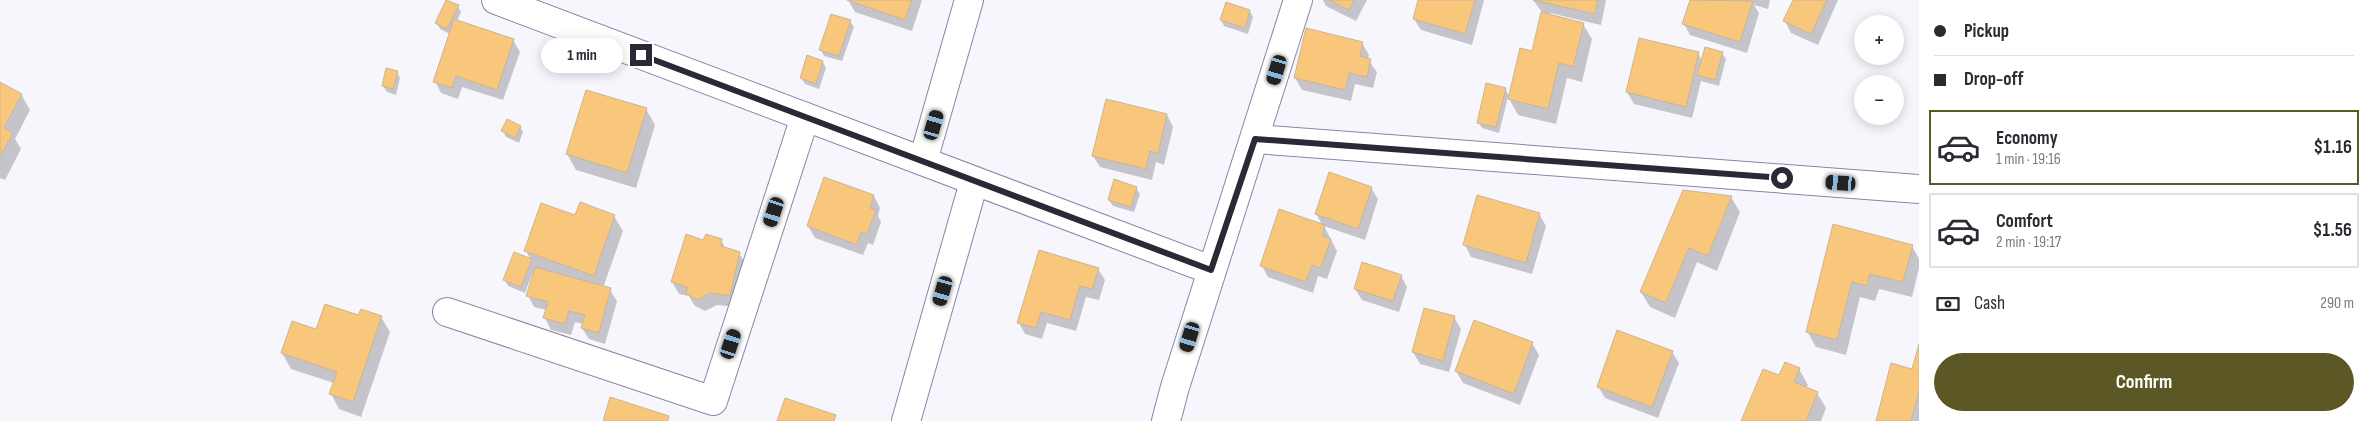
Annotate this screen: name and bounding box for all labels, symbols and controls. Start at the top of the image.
map controls [1854,15,1904,125]
button: + [1854,15,1904,65]
text: Pickup [1964,20,2009,43]
callout: 1 min [541,38,624,72]
route end [630,44,652,66]
text: 1 min [567,46,597,65]
car [1265,53,1288,87]
text: Drop-off [1964,68,2024,91]
button: − [1854,75,1904,125]
car [922,109,945,141]
icon: car [1936,125,1981,170]
text: Economy [1996,127,2058,150]
text: $1.16 [2314,136,2352,159]
text: 1 min · 19:16 [1996,150,2061,169]
route start [1771,167,1793,189]
car [1825,174,1856,192]
car [762,195,785,229]
icon: car [1936,208,1981,253]
text: Comfort [1996,210,2053,233]
text: $1.56 [2313,219,2352,242]
text: 2 min · 19:17 [1996,233,2061,252]
car [931,275,954,307]
icon: cash [1934,290,1962,318]
text: Cash [1974,292,2005,315]
text: 290 m [2320,294,2354,313]
car [1178,320,1201,354]
car [719,327,742,361]
button: Confirm [1934,353,2354,411]

